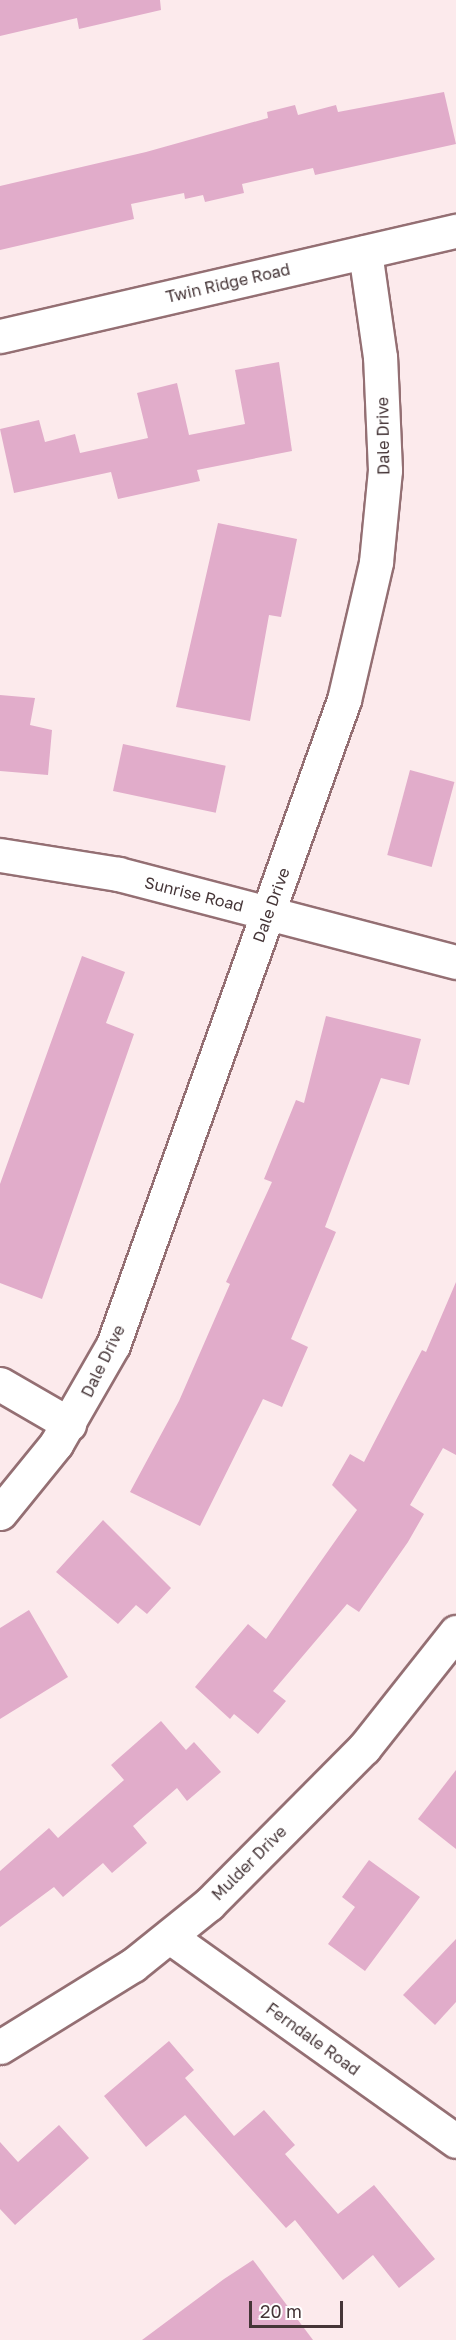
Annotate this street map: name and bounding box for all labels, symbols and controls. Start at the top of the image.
street label: Twin Ridge Road [164,259,292,307]
street label: Dale Drive [373,397,393,475]
street label: Dale Drive [249,865,293,945]
street label: Sunrise Road [143,872,245,916]
street label: Dale Drive [77,1322,129,1400]
street label: Mulder Drive [208,1822,290,1904]
street label: Ferndale Road [262,1999,364,2079]
scale bar [252,2289,346,2327]
text: 20 m [260,2300,302,2322]

